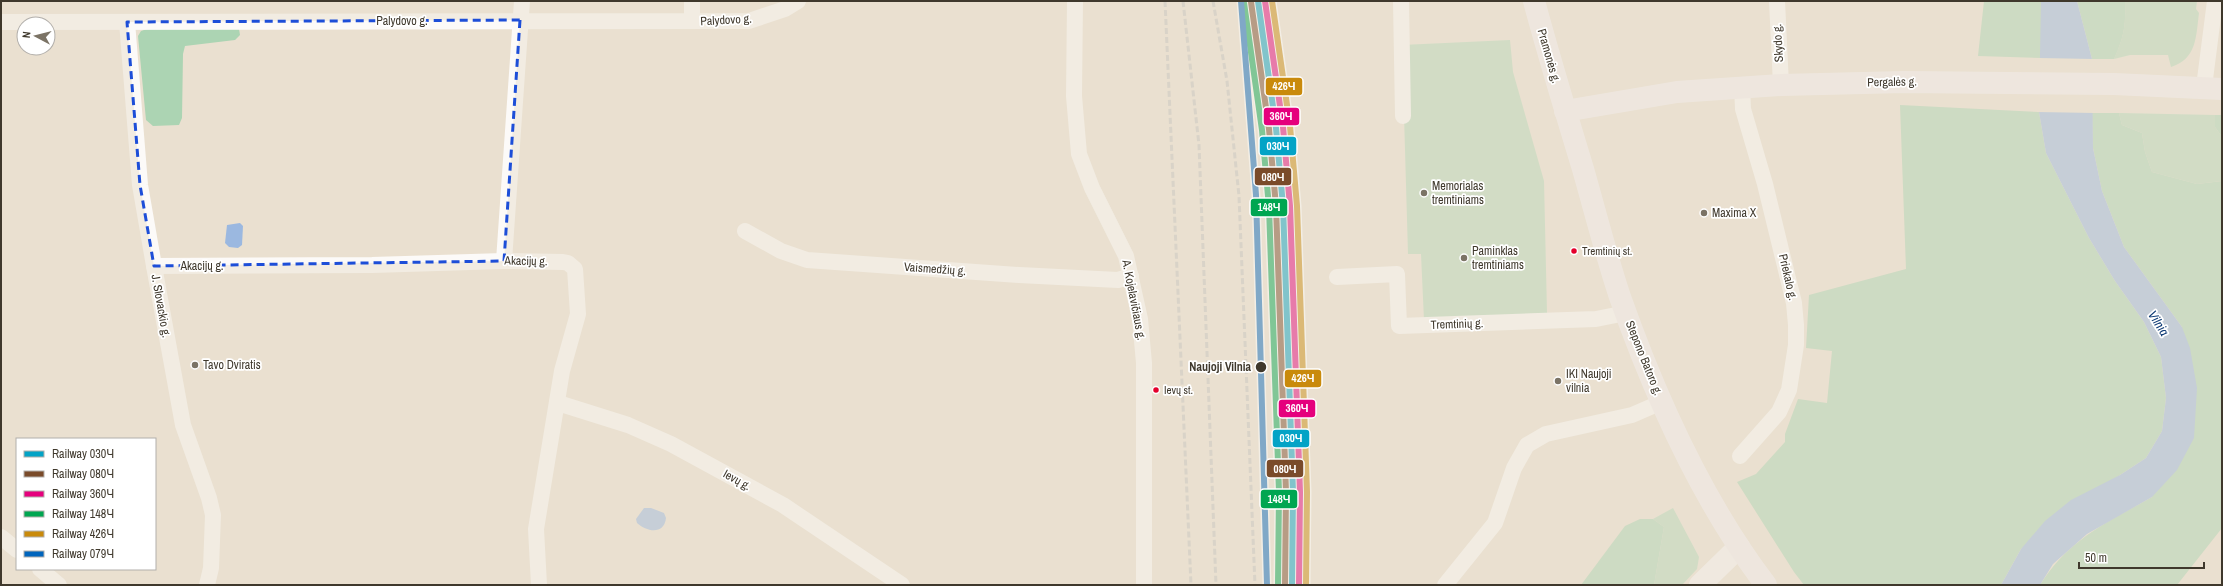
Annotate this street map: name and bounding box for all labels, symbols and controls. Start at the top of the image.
street label: Palydovo g. [700,11,752,29]
street label: Palydovo g. [376,13,428,29]
north arrow [16,16,56,56]
street label: Skydo g. [1769,23,1787,63]
street label: Pramonės g. [1534,27,1564,85]
text: N [19,31,33,39]
street label: Pergalės g. [1867,74,1917,90]
line badge: 426Ч [1265,77,1303,96]
text: 426Ч [1273,79,1295,93]
line badge: 360Ч [1263,107,1300,126]
text: 360Ч [1270,109,1292,123]
line badge: 030Ч [1259,136,1297,156]
text: 030Ч [1267,139,1289,153]
line badge: 080Ч [1254,167,1292,186]
text: 080Ч [1262,170,1284,184]
place label: Memorialas tremtiniams [1432,178,1484,208]
marker: Memorialas tremtiniams [1419,188,1429,198]
line badge: 148Ч [1250,198,1288,217]
text: 148Ч [1258,200,1280,214]
place label: Maxima X [1712,205,1757,221]
marker: Maxima X [1699,208,1709,218]
place label: Paminklas tremtiniams [1472,243,1524,273]
place label: Tremtinių st. [1582,244,1632,258]
marker: Tremtinių st. [1569,246,1579,256]
street label: Priekalo g. [1775,252,1801,302]
street label: Akacijų g. [503,253,548,269]
marker: Paminklas tremtiniams [1459,253,1469,263]
street label: A. Kojelavičiaus g. [1118,257,1150,342]
street label: Akacijų g. [179,258,224,274]
street label: Vaismedžių g. [903,259,967,279]
street label: J. Slovackio g. [148,273,174,339]
water label: Vilnia [2144,307,2173,339]
street label: Tremtinių g. [1430,315,1484,333]
street label: Stepono Batoro g. [1622,318,1666,398]
place label: Tavo Dviratis [203,357,261,373]
place label: Naujoji Vilnia [1189,359,1252,375]
marker: Tavo Dviratis [190,360,200,370]
marker: Naujoji Vilnia [1254,360,1268,374]
place label: IKI Naujoji vilnia [1566,366,1611,396]
line badge: 426Ч [1284,369,1322,388]
text: 426Ч [1292,371,1314,385]
marker: IKI Naujoji vilnia [1553,376,1563,386]
place label: Ievų st. [1164,383,1193,397]
marker: Ievų st. [1151,385,1161,395]
line badge: 360Ч [1278,399,1316,418]
text: 360Ч [1286,401,1308,415]
line badge: 030Ч [1272,429,1310,448]
text: 030Ч [1280,431,1302,445]
legend [16,438,156,570]
text: Railway 030Ч [52,446,114,462]
line badge: 080Ч [1266,459,1304,478]
text: 080Ч [1274,462,1296,476]
text: Railway 080Ч [52,466,114,482]
street label: Ievų g. [720,466,754,494]
text: Railway 360Ч [52,486,114,502]
line badge: 148Ч [1260,489,1298,509]
text: 148Ч [1268,492,1290,506]
text: Railway 148Ч [52,506,114,522]
text: Railway 426Ч [52,526,114,542]
scale bar [2079,544,2204,570]
text: Railway 079Ч [52,546,114,562]
text: 50 m [2085,550,2107,566]

